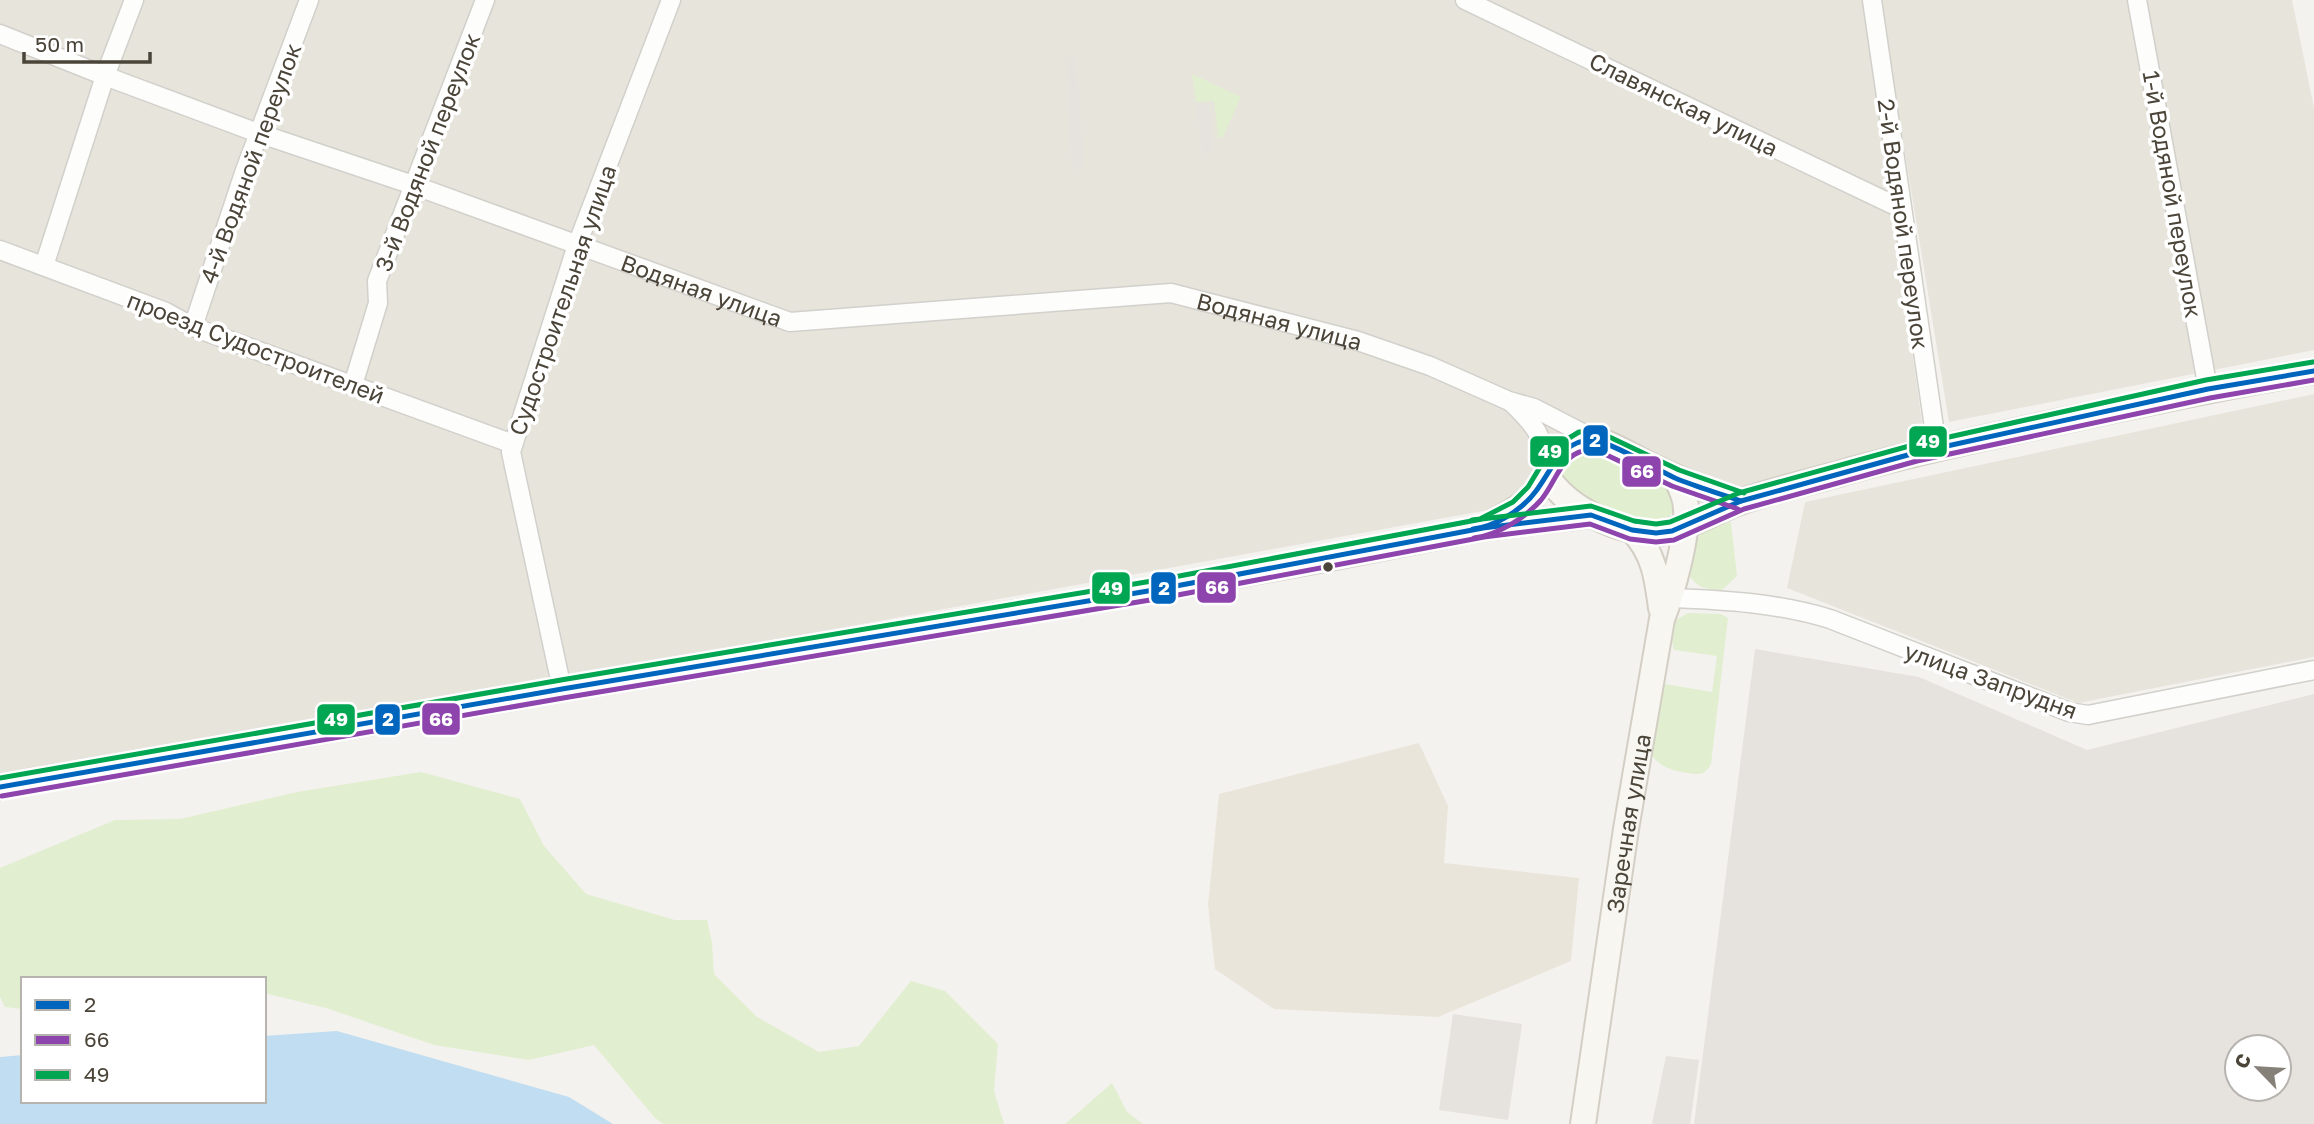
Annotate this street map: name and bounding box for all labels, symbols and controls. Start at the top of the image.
scale bar [24,21,150,65]
street label: 3-й Водяной переулок [369,29,485,275]
text: 50 m [35,31,84,57]
street label: 4-й Водяной переулок [193,39,307,287]
street label: Славянская улица [1585,46,1783,162]
street label: 1-й Водяной переулок [2137,68,2209,320]
street label: 2-й Водяной переулок [1873,97,1935,351]
street label: Судостроительная улица [502,161,622,439]
street label: Водяная улица [617,248,786,332]
street label: проезд Судостроителей [123,285,389,409]
street label: Водяная улица [1194,286,1365,355]
line badge: 2 [1582,424,1609,457]
line badge: 49 [1908,425,1948,458]
text: 2 [1589,428,1601,451]
text: 49 [1916,429,1940,452]
line badge: 49 [1529,435,1570,468]
text: 49 [1538,439,1562,462]
line badge: 66 [1621,455,1662,488]
text: 66 [1630,459,1654,482]
unlabelled marker [1321,560,1335,574]
line badge: 49 [1091,571,1131,605]
line badge: 2 [1150,571,1177,605]
line badge: 66 [1196,571,1237,604]
text: 66 [1205,575,1229,598]
text: 49 [1099,576,1123,599]
text: 2 [1158,576,1170,599]
street label: улица Запрудня [1901,636,2081,724]
line badge: 66 [421,702,461,736]
line badge: 49 [316,703,356,736]
line badge: 2 [374,703,401,736]
text: 49 [324,707,348,730]
text: 2 [382,707,394,730]
text: 66 [429,707,453,730]
street label: Заречная улица [1600,731,1656,915]
legend [21,977,266,1103]
text: 2 [84,991,96,1017]
text: 66 [84,1026,109,1052]
north arrow [2223,1033,2293,1103]
text: С [2229,1050,2255,1072]
text: 49 [84,1061,110,1087]

